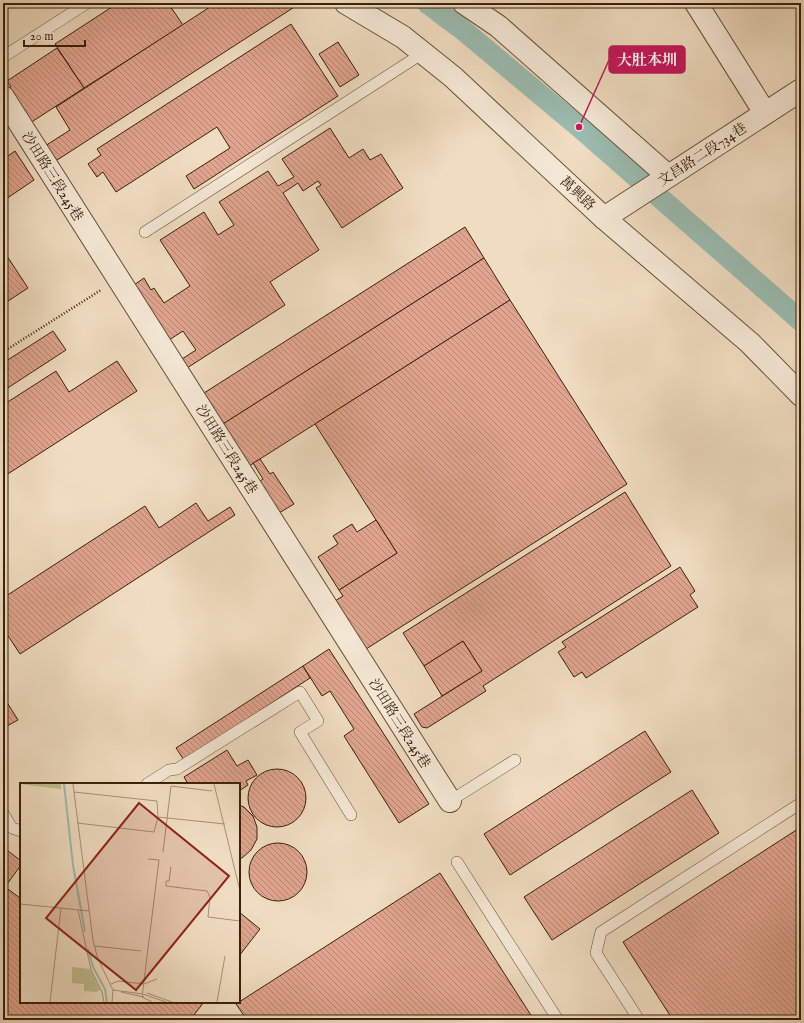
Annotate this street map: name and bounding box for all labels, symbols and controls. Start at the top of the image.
scale bar [24,22,85,48]
text: 20 m [30,29,53,44]
callout: 大肚本圳 [609,46,685,73]
text: 大肚本圳 [617,51,677,70]
street label: 文昌路二段734巷 [655,119,750,190]
street label: 沙田路三段245巷 [17,128,87,225]
street label: 萬興路 [556,173,599,215]
street label: 沙田路三段245巷 [191,401,261,498]
street label: 沙田路三段245巷 [364,675,434,772]
inset map [20,783,240,1003]

